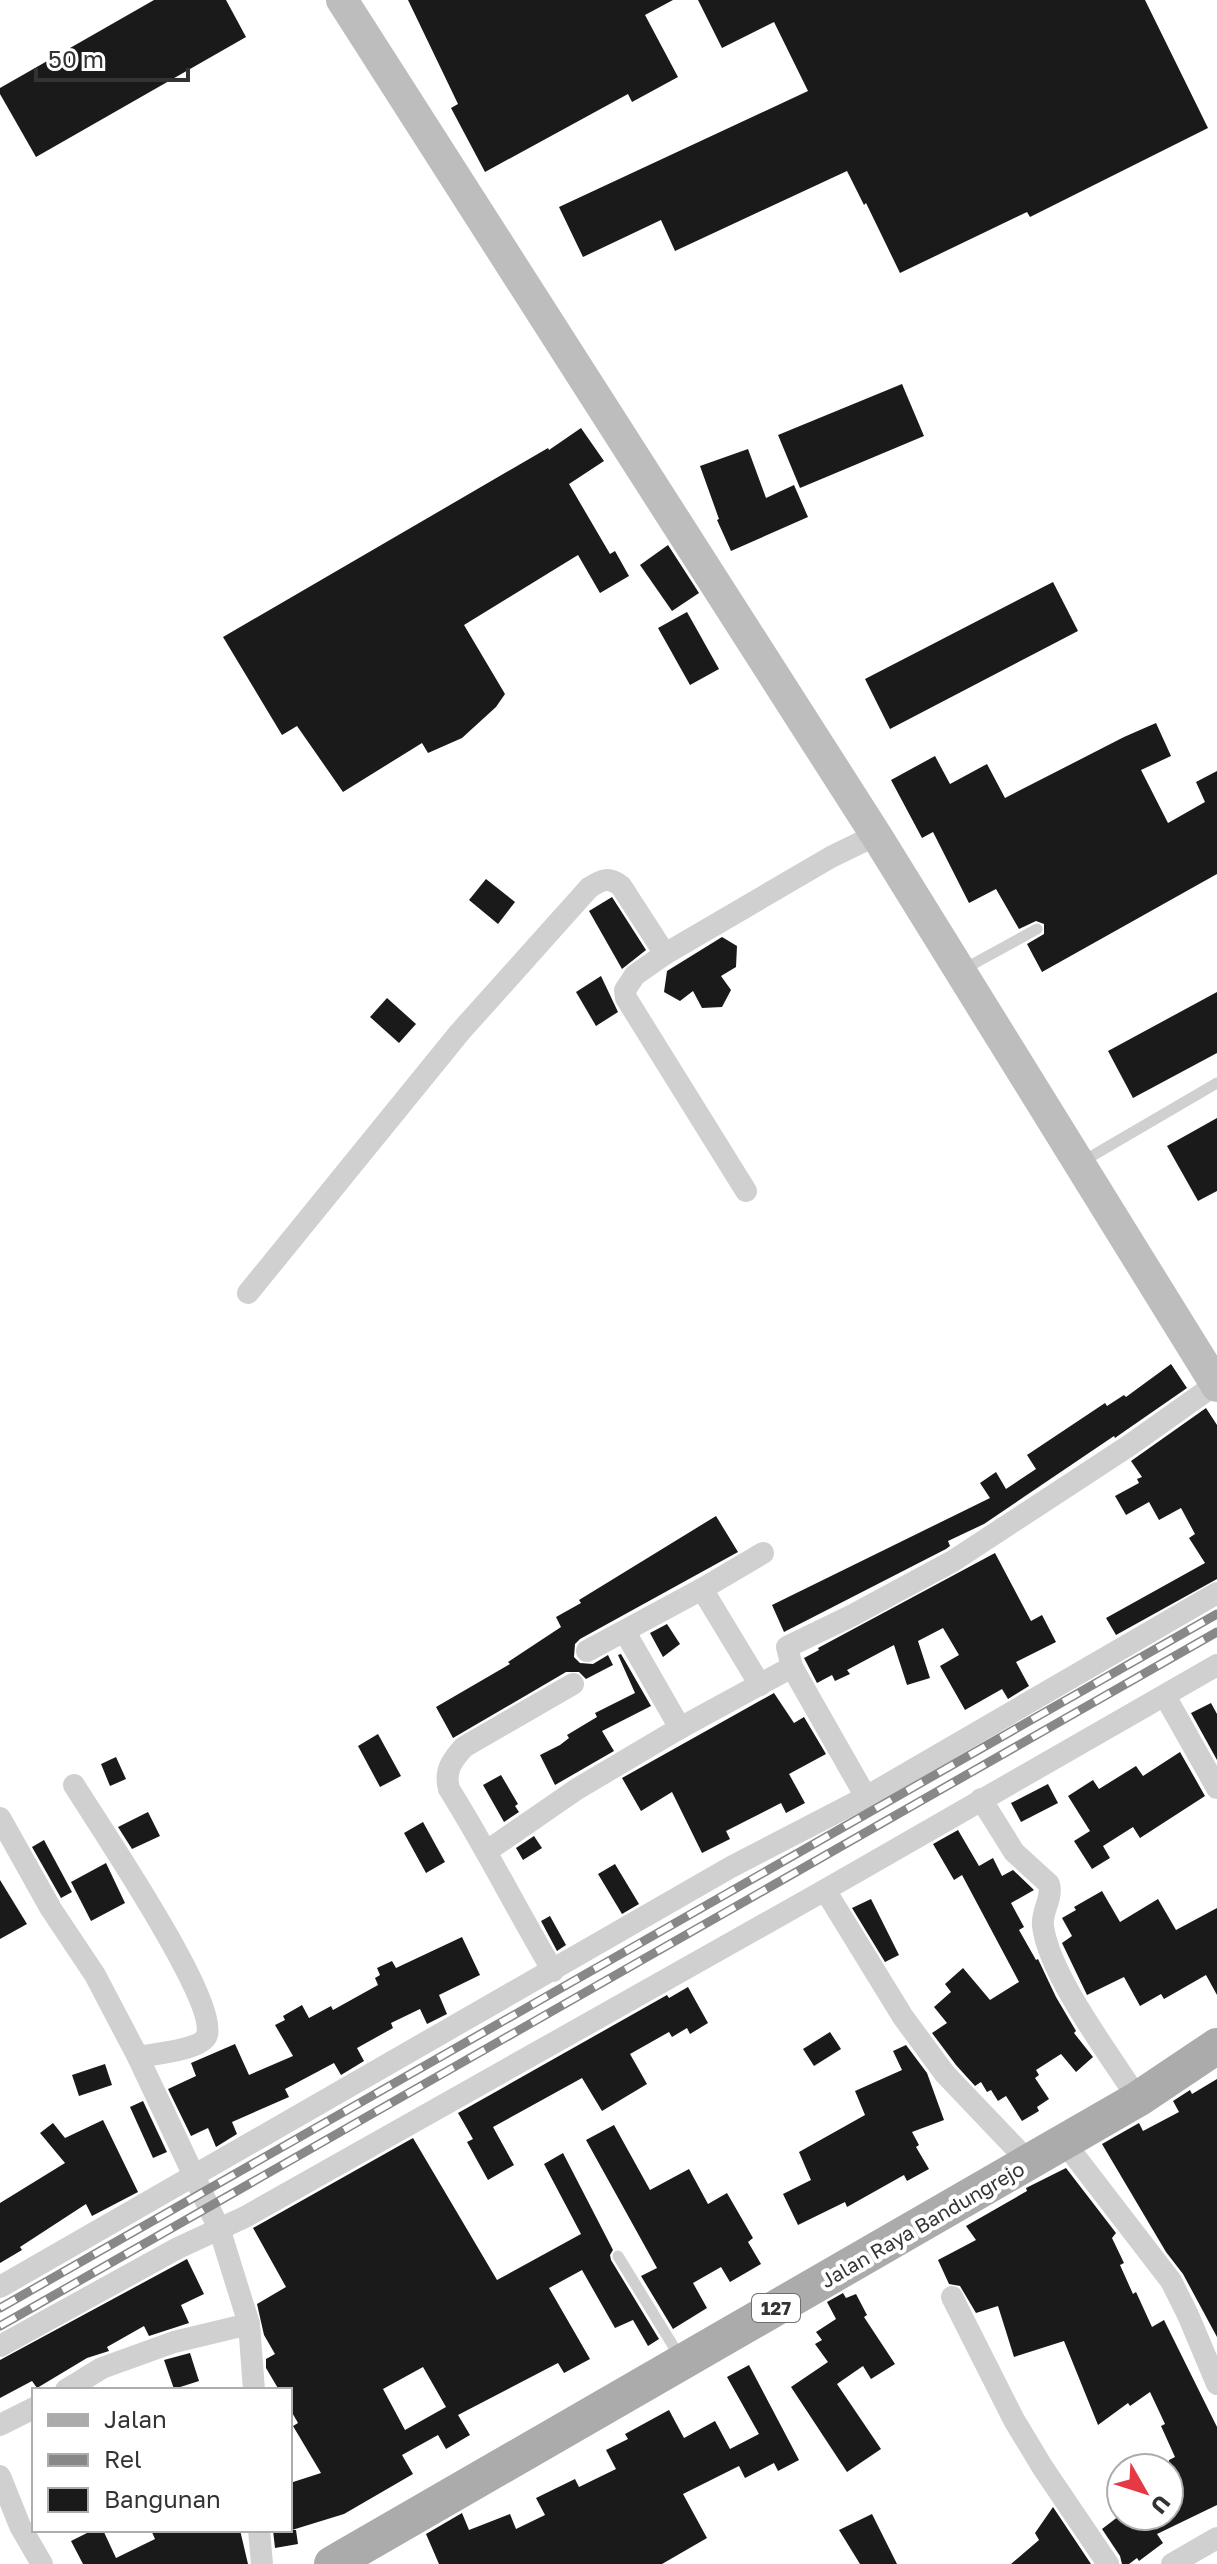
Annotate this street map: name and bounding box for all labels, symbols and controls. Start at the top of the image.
scale bar [36,32,188,82]
text: 50 m [48,44,104,73]
street label: Jalan Raya Bandungrejo [816,2156,1028,2292]
road number: 127 [752,2294,800,2322]
legend [32,2388,292,2532]
text: Jalan [104,2404,167,2433]
text: Rel [104,2444,142,2473]
north arrow [1105,2452,1185,2532]
text: Bangunan [104,2484,221,2513]
text: U [1145,2490,1176,2520]

